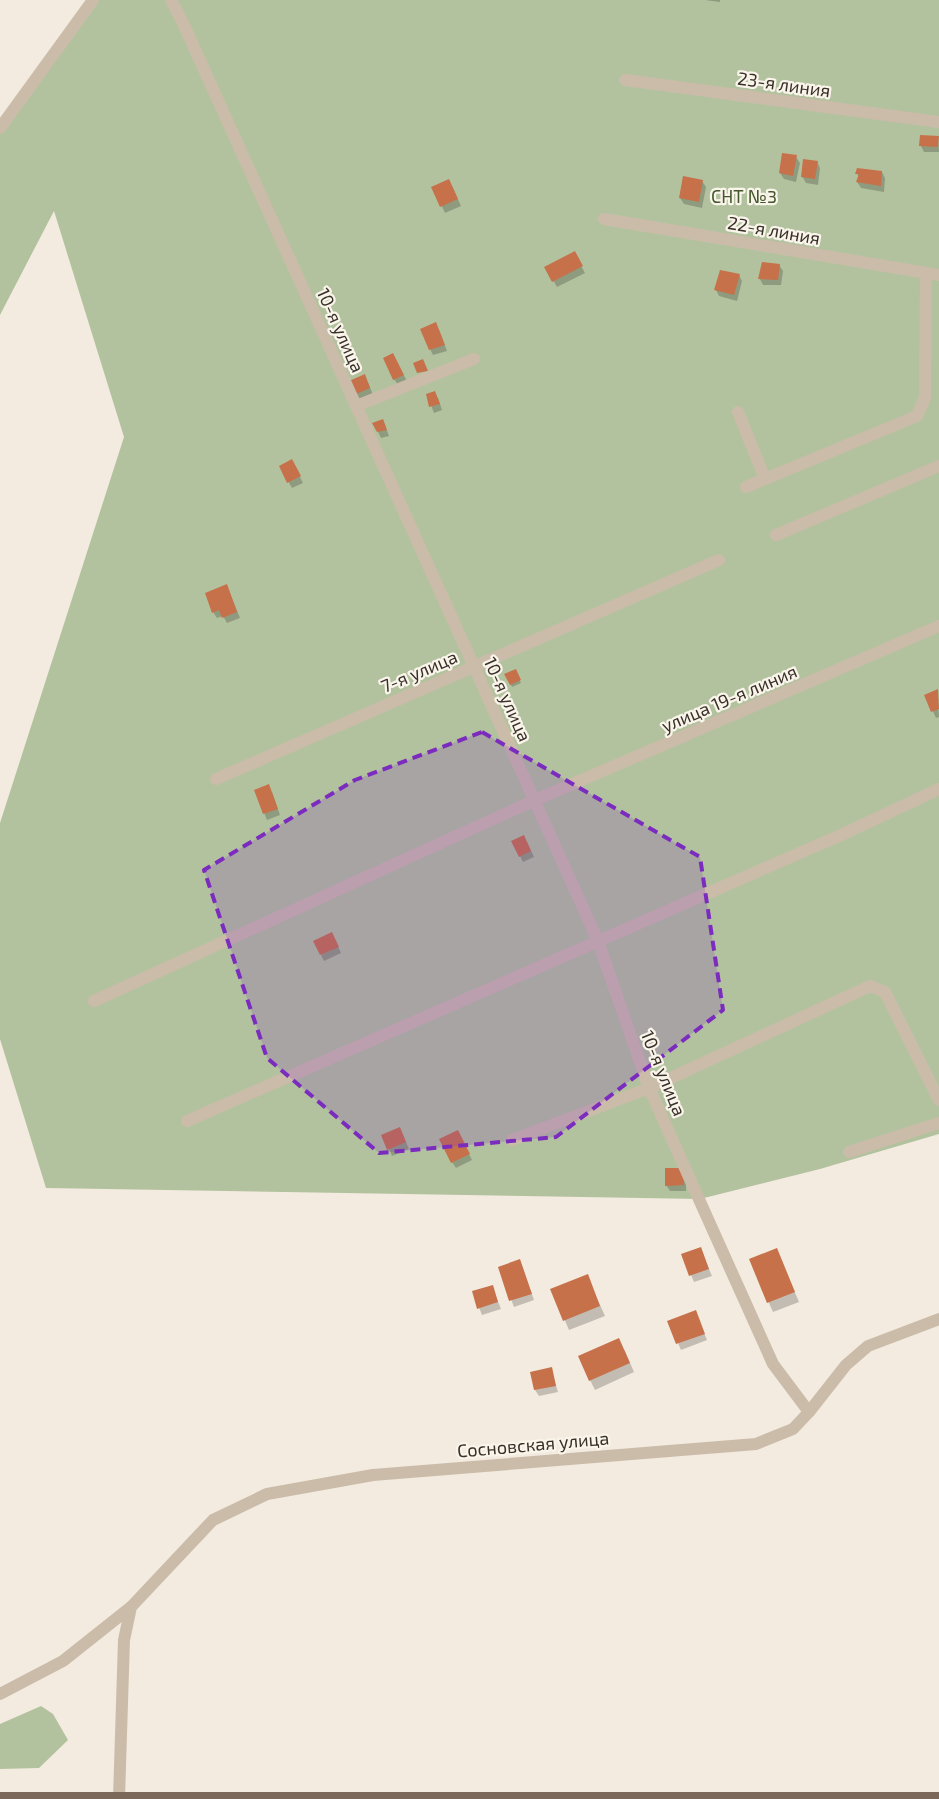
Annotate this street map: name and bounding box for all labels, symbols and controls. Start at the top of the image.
street label: 23-я линия [736,67,832,101]
park label: СНТ №3 [711,185,777,207]
street label: 22-я линия [726,211,822,249]
street label: 10-я улица [313,284,369,376]
street label: 7-я улица [377,645,461,697]
street label: 10-я улица [480,653,536,745]
street label: улица 19-я линия [658,660,800,736]
street label: 10-я улица [637,1027,691,1119]
street label: Сосновская улица [456,1426,610,1462]

